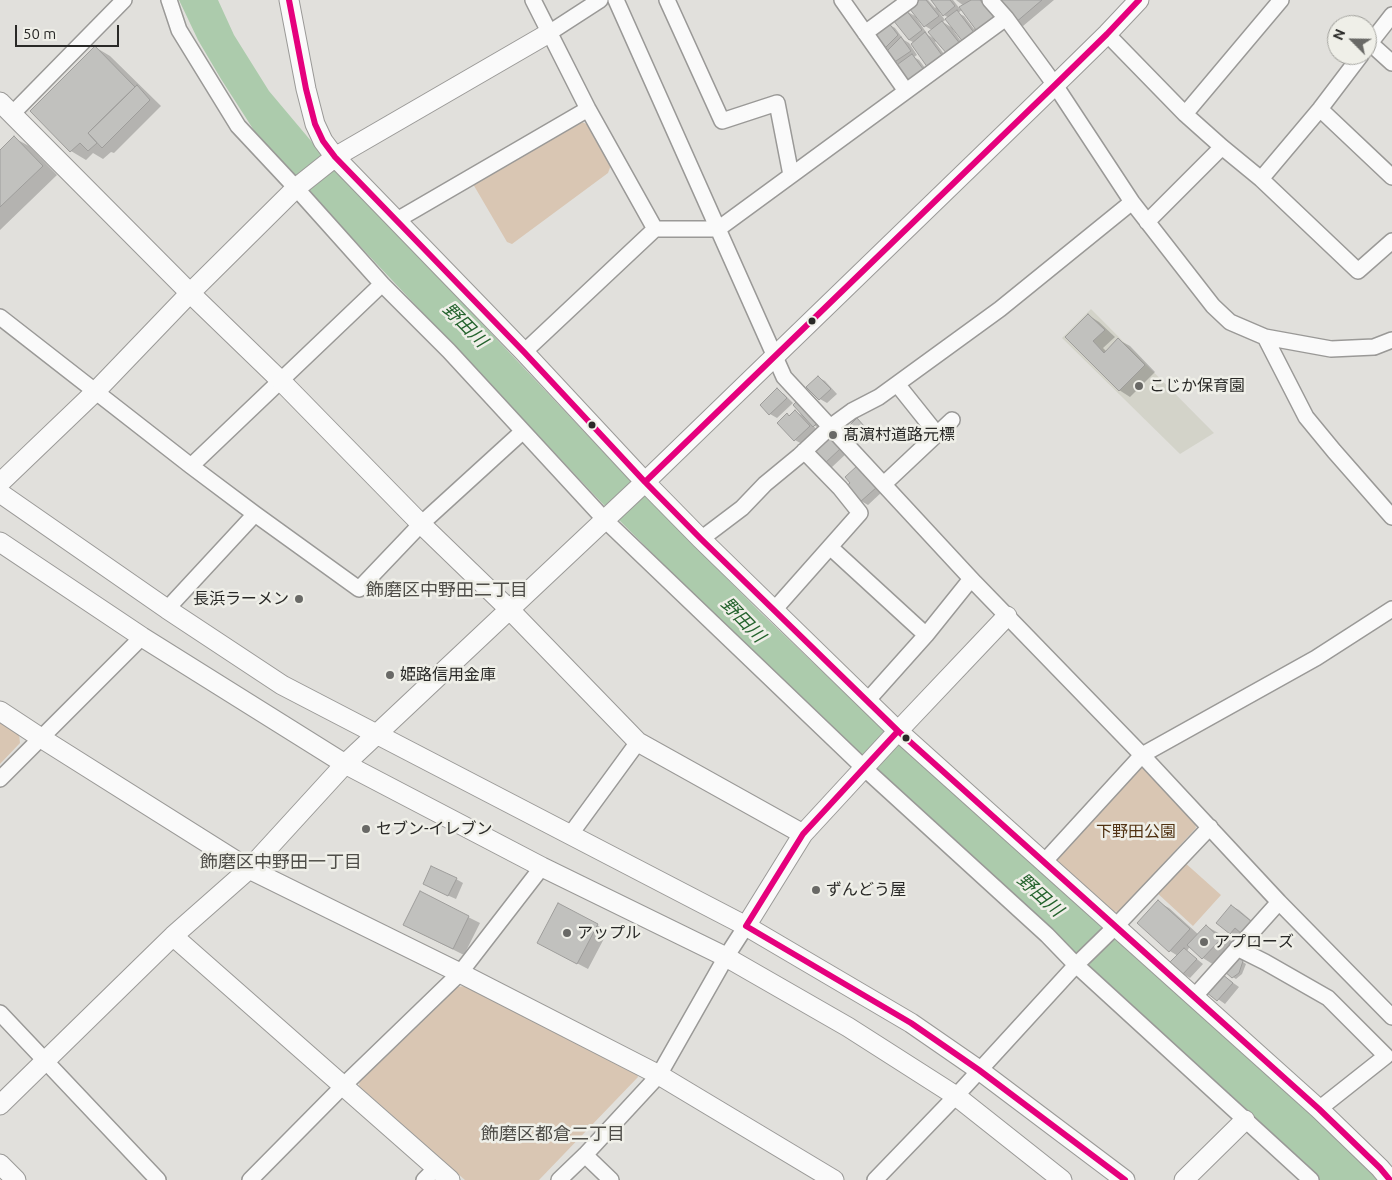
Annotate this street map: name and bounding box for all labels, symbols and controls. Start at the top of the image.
scale bar [18,15,121,47]
north arrow [1327,15,1377,65]
text: 50 m [23,25,56,42]
text: N [1330,27,1349,42]
water label: 野田川 [438,298,492,352]
unlabelled marker [807,316,817,326]
place label: こじか保育園 [1149,376,1245,396]
marker: こじか保育園 [1133,380,1145,392]
unlabelled marker [587,420,597,430]
place label: 髙濵村道路元標 [843,425,955,445]
marker: 髙濵村道路元標 [827,429,839,441]
district label: 飾磨区中野田二丁目 [366,579,528,601]
place label: 長浜ラーメン [193,589,289,609]
marker: 長浜ラーメン [293,593,305,605]
water label: 野田川 [716,593,770,647]
place label: 姫路信用金庫 [400,665,496,685]
marker: 姫路信用金庫 [384,669,396,681]
unlabelled marker [901,733,911,743]
place label: セブン-イレブン [376,819,493,839]
park label: 下野田公園 [1096,822,1176,842]
marker: セブン-イレブン [360,823,372,835]
district label: 飾磨区中野田一丁目 [200,851,362,873]
water label: 野田川 [1013,869,1067,921]
place label: ずんどう屋 [826,880,906,900]
marker: ずんどう屋 [810,884,822,896]
place label: アップル [577,923,641,943]
marker: アップル [561,927,573,939]
place label: アプローズ [1214,932,1294,952]
marker: アプローズ [1198,936,1210,948]
district label: 飾磨区都倉二丁目 [481,1123,625,1145]

